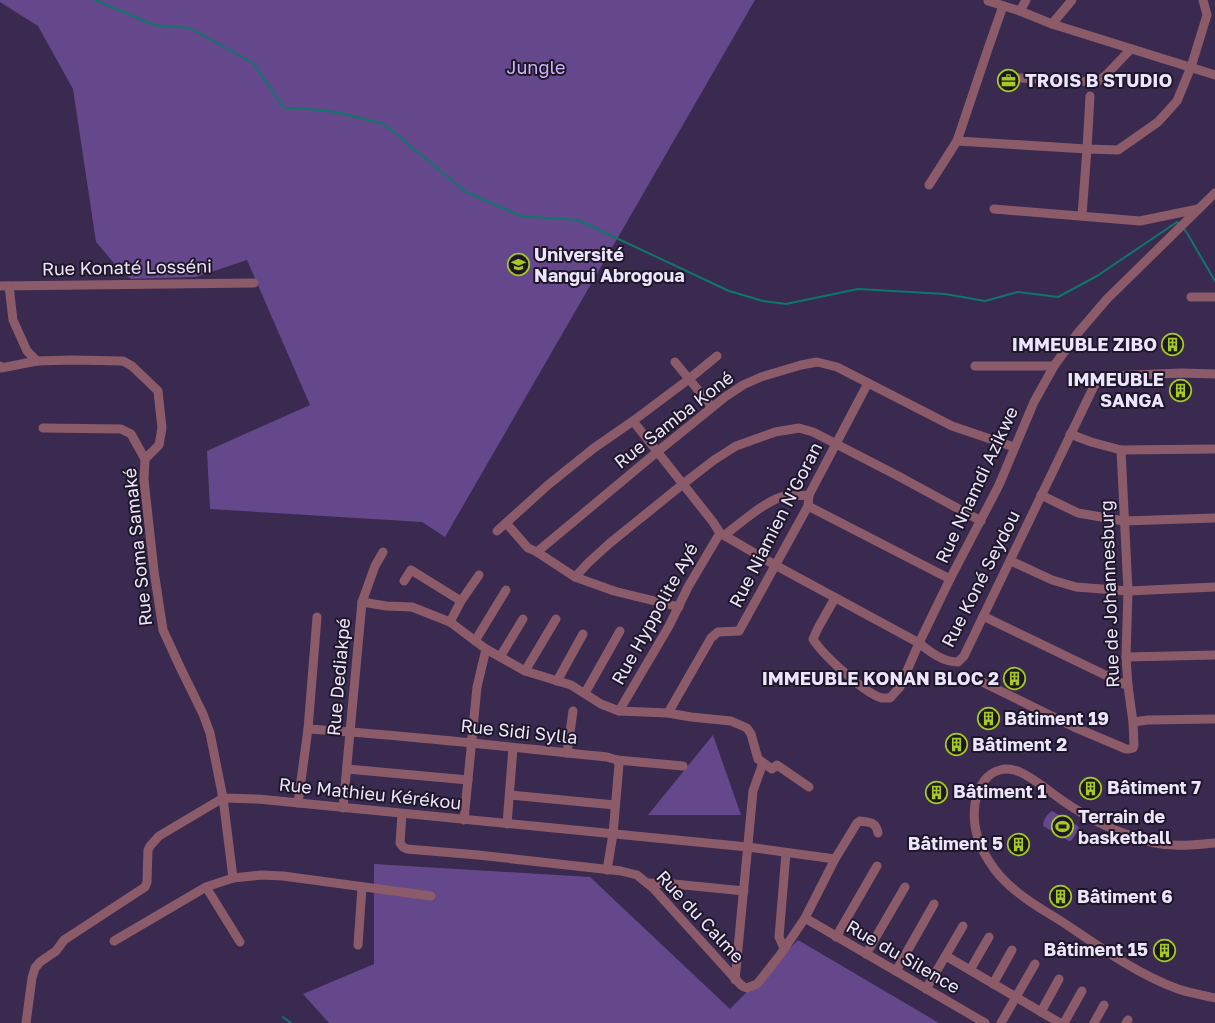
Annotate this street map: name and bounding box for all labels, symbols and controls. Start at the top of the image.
park label: Jungle [506,56,566,78]
office icon: TROIS B STUDIO [997,69,1021,93]
place label: TROIS B STUDIO [1025,69,1172,91]
place label: Université Nangui Abrogoua [534,243,685,286]
school or university icon: Université Nangui Abrogoua [506,253,530,277]
street label: Rue Konaté Losséni [42,255,212,279]
place label: IMMEUBLE ZIBO [1012,333,1157,355]
building icon: IMMEUBLE ZIBO [1161,333,1185,357]
street label: Rue Samba Koné [609,366,737,473]
place label: IMMEUBLE SANGA [1067,368,1164,411]
building icon: IMMEUBLE SANGA [1168,378,1192,402]
street label: Rue Nnamdi Azikwe [930,403,1022,566]
street label: Rue Niamien N'Goran [724,438,826,611]
street label: Rue Soma Samaké [118,467,156,627]
street label: Rue de Johannesburg [1095,500,1123,688]
street label: Rue Koné Seydou [936,506,1024,651]
street label: Rue Hyppolite Ayé [606,539,702,688]
street label: Rue Dediakpé [322,617,354,737]
place label: IMMEUBLE KONAN BLOC 2 [762,667,999,689]
building icon: IMMEUBLE KONAN BLOC 2 [1003,667,1027,691]
building icon: Bâtiment 19 [976,707,1000,731]
place label: Bâtiment 19 [1004,707,1109,729]
street label: Rue Sidi Sylla [459,714,579,748]
building icon: Bâtiment 2 [944,733,968,757]
place label: Bâtiment 2 [972,733,1067,755]
street label: Rue Mathieu Kérékou [278,772,462,814]
building icon: Bâtiment 7 [1079,776,1103,800]
place label: Bâtiment 7 [1107,776,1201,798]
building icon: Bâtiment 1 [925,780,949,804]
place label: Bâtiment 1 [953,780,1047,802]
place label: Terrain de basketball [1078,805,1171,848]
sports icon: Terrain de basketball [1050,815,1074,839]
place label: Bâtiment 5 [908,832,1003,854]
building icon: Bâtiment 5 [1007,832,1031,856]
street label: Rue du Calme [652,865,749,967]
building icon: Bâtiment 6 [1049,885,1073,909]
place label: Bâtiment 6 [1077,885,1173,907]
street label: Rue du Silence [843,915,964,998]
place label: Bâtiment 15 [1044,938,1148,960]
building icon: Bâtiment 15 [1152,938,1176,962]

